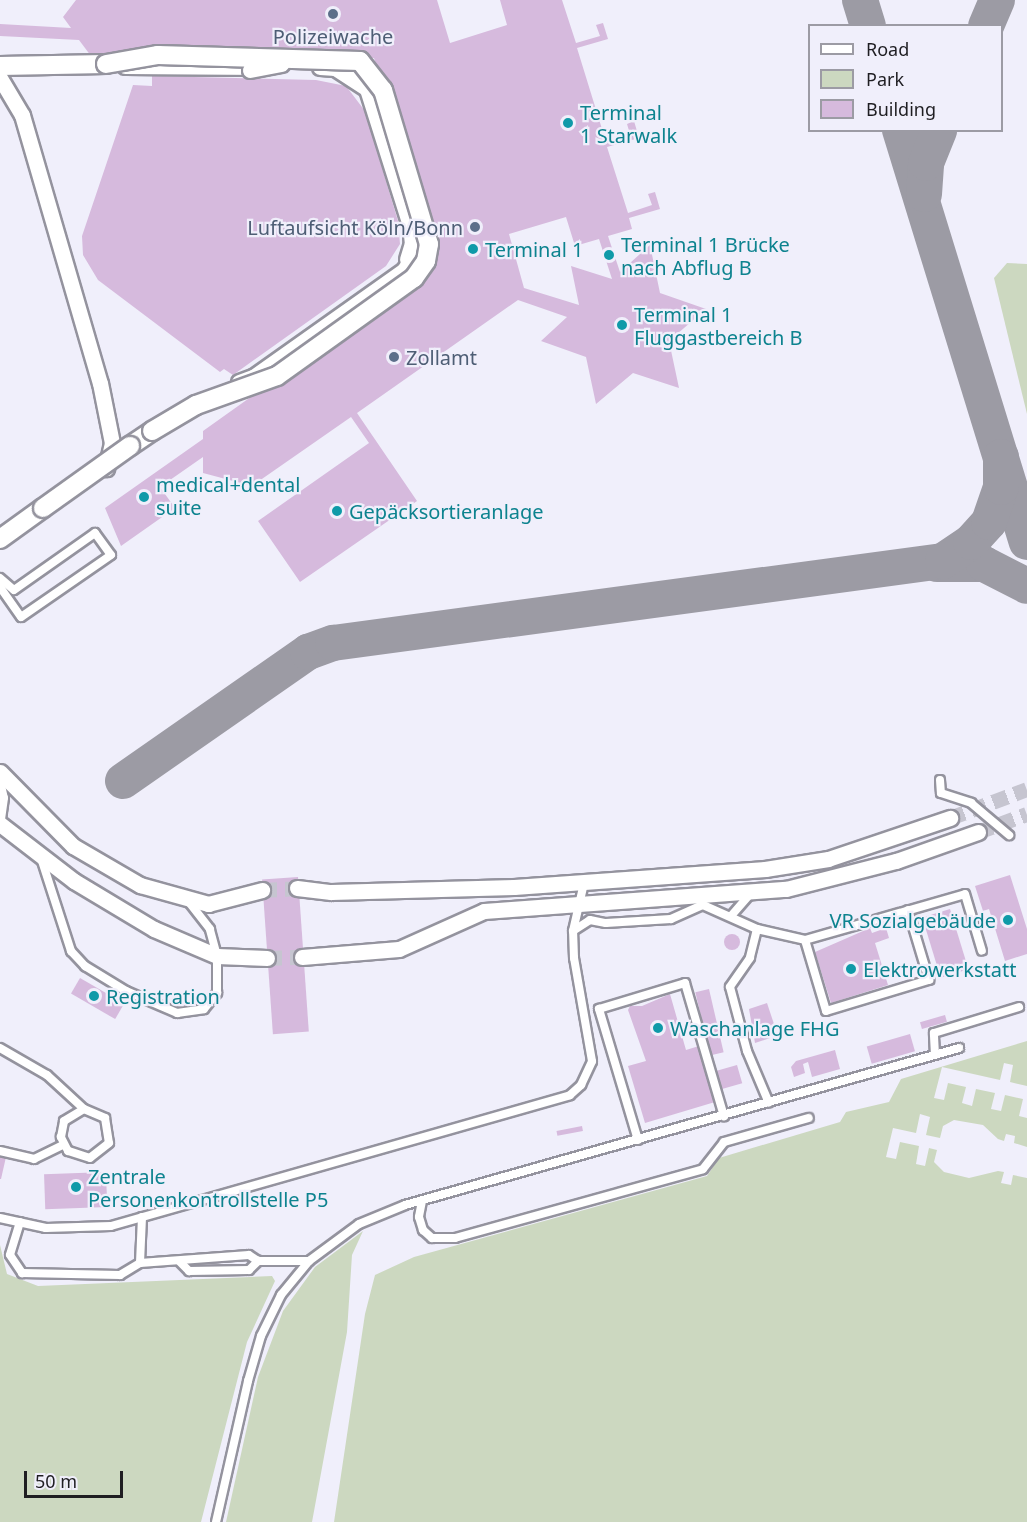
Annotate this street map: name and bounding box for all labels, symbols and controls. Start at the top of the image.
marker: Polizeiwache [326,7,340,21]
place label: Polizeiwache [273,24,393,48]
legend [808,24,1003,132]
text: Road [866,37,909,61]
text: Park [866,67,904,91]
text: Building [866,97,936,121]
place label: Terminal 1 Starwalk [580,100,677,147]
marker: Terminal 1 Starwalk [561,116,575,130]
place label: Luftaufsicht Köln/Bonn [247,215,463,239]
marker: Luftaufsicht Köln/Bonn [468,220,482,234]
place label: Terminal 1 Brücke nach Abflug B [621,232,790,279]
place label: Terminal 1 [485,237,583,261]
marker: Terminal 1 [466,242,480,256]
marker: Terminal 1 Brücke nach Abflug B [602,248,616,262]
place label: Terminal 1 Fluggastbereich B [634,302,803,349]
marker: Terminal 1 Fluggastbereich B [615,318,629,332]
place label: Zollamt [406,345,477,369]
marker: Zollamt [387,350,401,364]
place label: medical+dental suite [156,473,300,520]
marker: medical+dental suite [137,490,151,504]
place label: Gepäcksortieranlage [349,499,544,523]
marker: Gepäcksortieranlage [330,504,344,518]
place label: VR Sozialgebäude [830,908,996,932]
marker: VR Sozialgebäude [1001,913,1015,927]
place label: Elektrowerkstatt [863,957,1016,981]
marker: Elektrowerkstatt [844,962,858,976]
place label: Registration [106,984,220,1008]
marker: Registration [87,989,101,1003]
place label: Waschanlage FHG [670,1016,839,1040]
marker: Waschanlage FHG [651,1021,665,1035]
place label: Zentrale Personenkontrollstelle P5 [88,1164,328,1211]
marker: Zentrale Personenkontrollstelle P5 [69,1180,83,1194]
scale bar [27,1459,126,1497]
text: 50 m [35,1469,77,1493]

